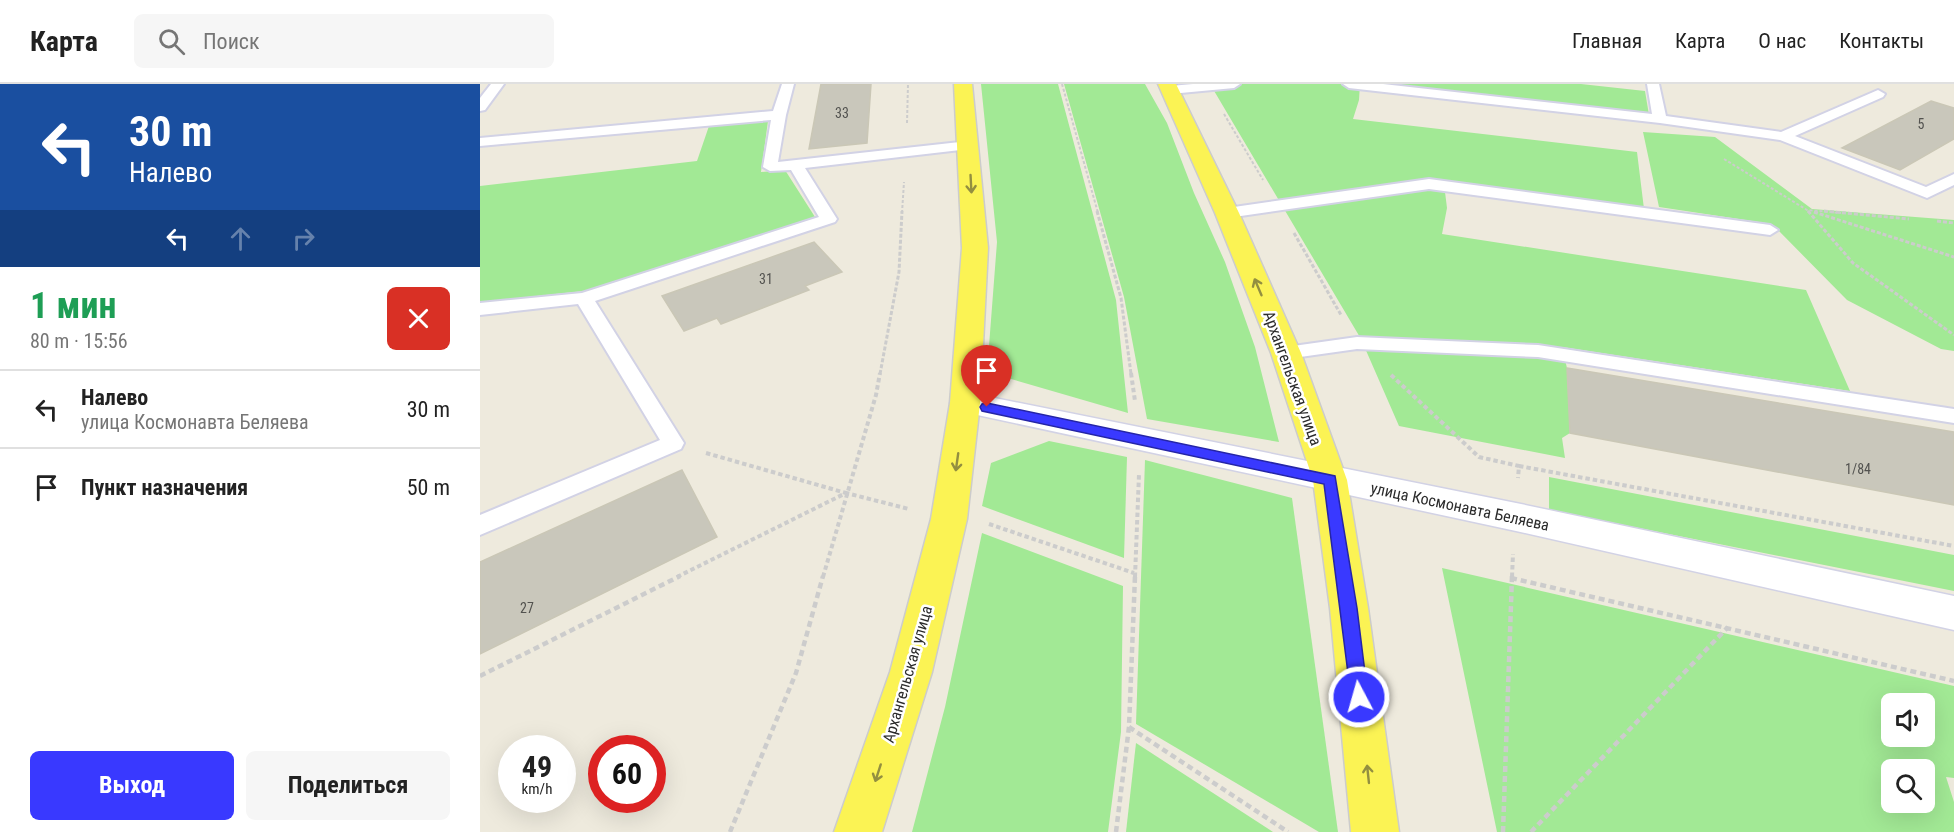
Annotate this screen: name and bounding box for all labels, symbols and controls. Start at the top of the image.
search box [134,14,554,68]
text: Карта [30,25,98,58]
icon: search [155,25,188,58]
text: Поиск [203,29,260,54]
text: Главная [1572,29,1642,53]
text: Карта [1675,29,1725,53]
text: О нас [1758,29,1806,53]
text: Контакты [1839,29,1924,53]
house number: 33 [835,105,849,121]
text: 30 m [129,107,212,156]
icon: left [30,108,108,186]
house number: 5 [1918,116,1925,132]
text: Налево [129,157,212,189]
one-way arrow [966,174,977,194]
icon: left [161,222,194,255]
icon: ahead [224,222,257,255]
icon: right [287,222,320,255]
house number: 31 [759,271,773,287]
one-way arrow [1252,279,1264,297]
text: 1 мин [30,285,116,327]
button: close [387,287,450,350]
street label: Архангельская улица [1259,308,1326,448]
text: 80 m · 15:56 [30,329,128,353]
pin [961,345,1012,407]
icon: arrive [970,354,1003,387]
text: Налево [81,385,148,410]
icon: left [30,393,63,426]
text: 30 m [407,397,450,422]
text: улица Космонавта Беляева [81,410,309,434]
one-way arrow [951,452,962,472]
house number: 1/84 [1845,461,1871,477]
icon: arrive [30,471,63,504]
text: Пункт назначения [81,475,248,500]
text: 50 m [407,475,450,500]
street label: улица Космонавта Беляева [1369,478,1551,535]
house number: 27 [520,600,534,616]
street label: Архангельская улица [879,603,936,745]
position arrow [1327,665,1391,729]
map controls [1881,693,1935,813]
button: sound [1881,693,1935,747]
speed limit sign: 60 [588,735,666,813]
text: 49 [522,749,552,784]
button: Выход [30,751,234,820]
button: Поделиться [246,751,450,820]
button: search [1881,759,1935,813]
one-way arrow [871,763,882,782]
one-way arrow [1362,764,1373,784]
text: km/h [522,780,552,798]

